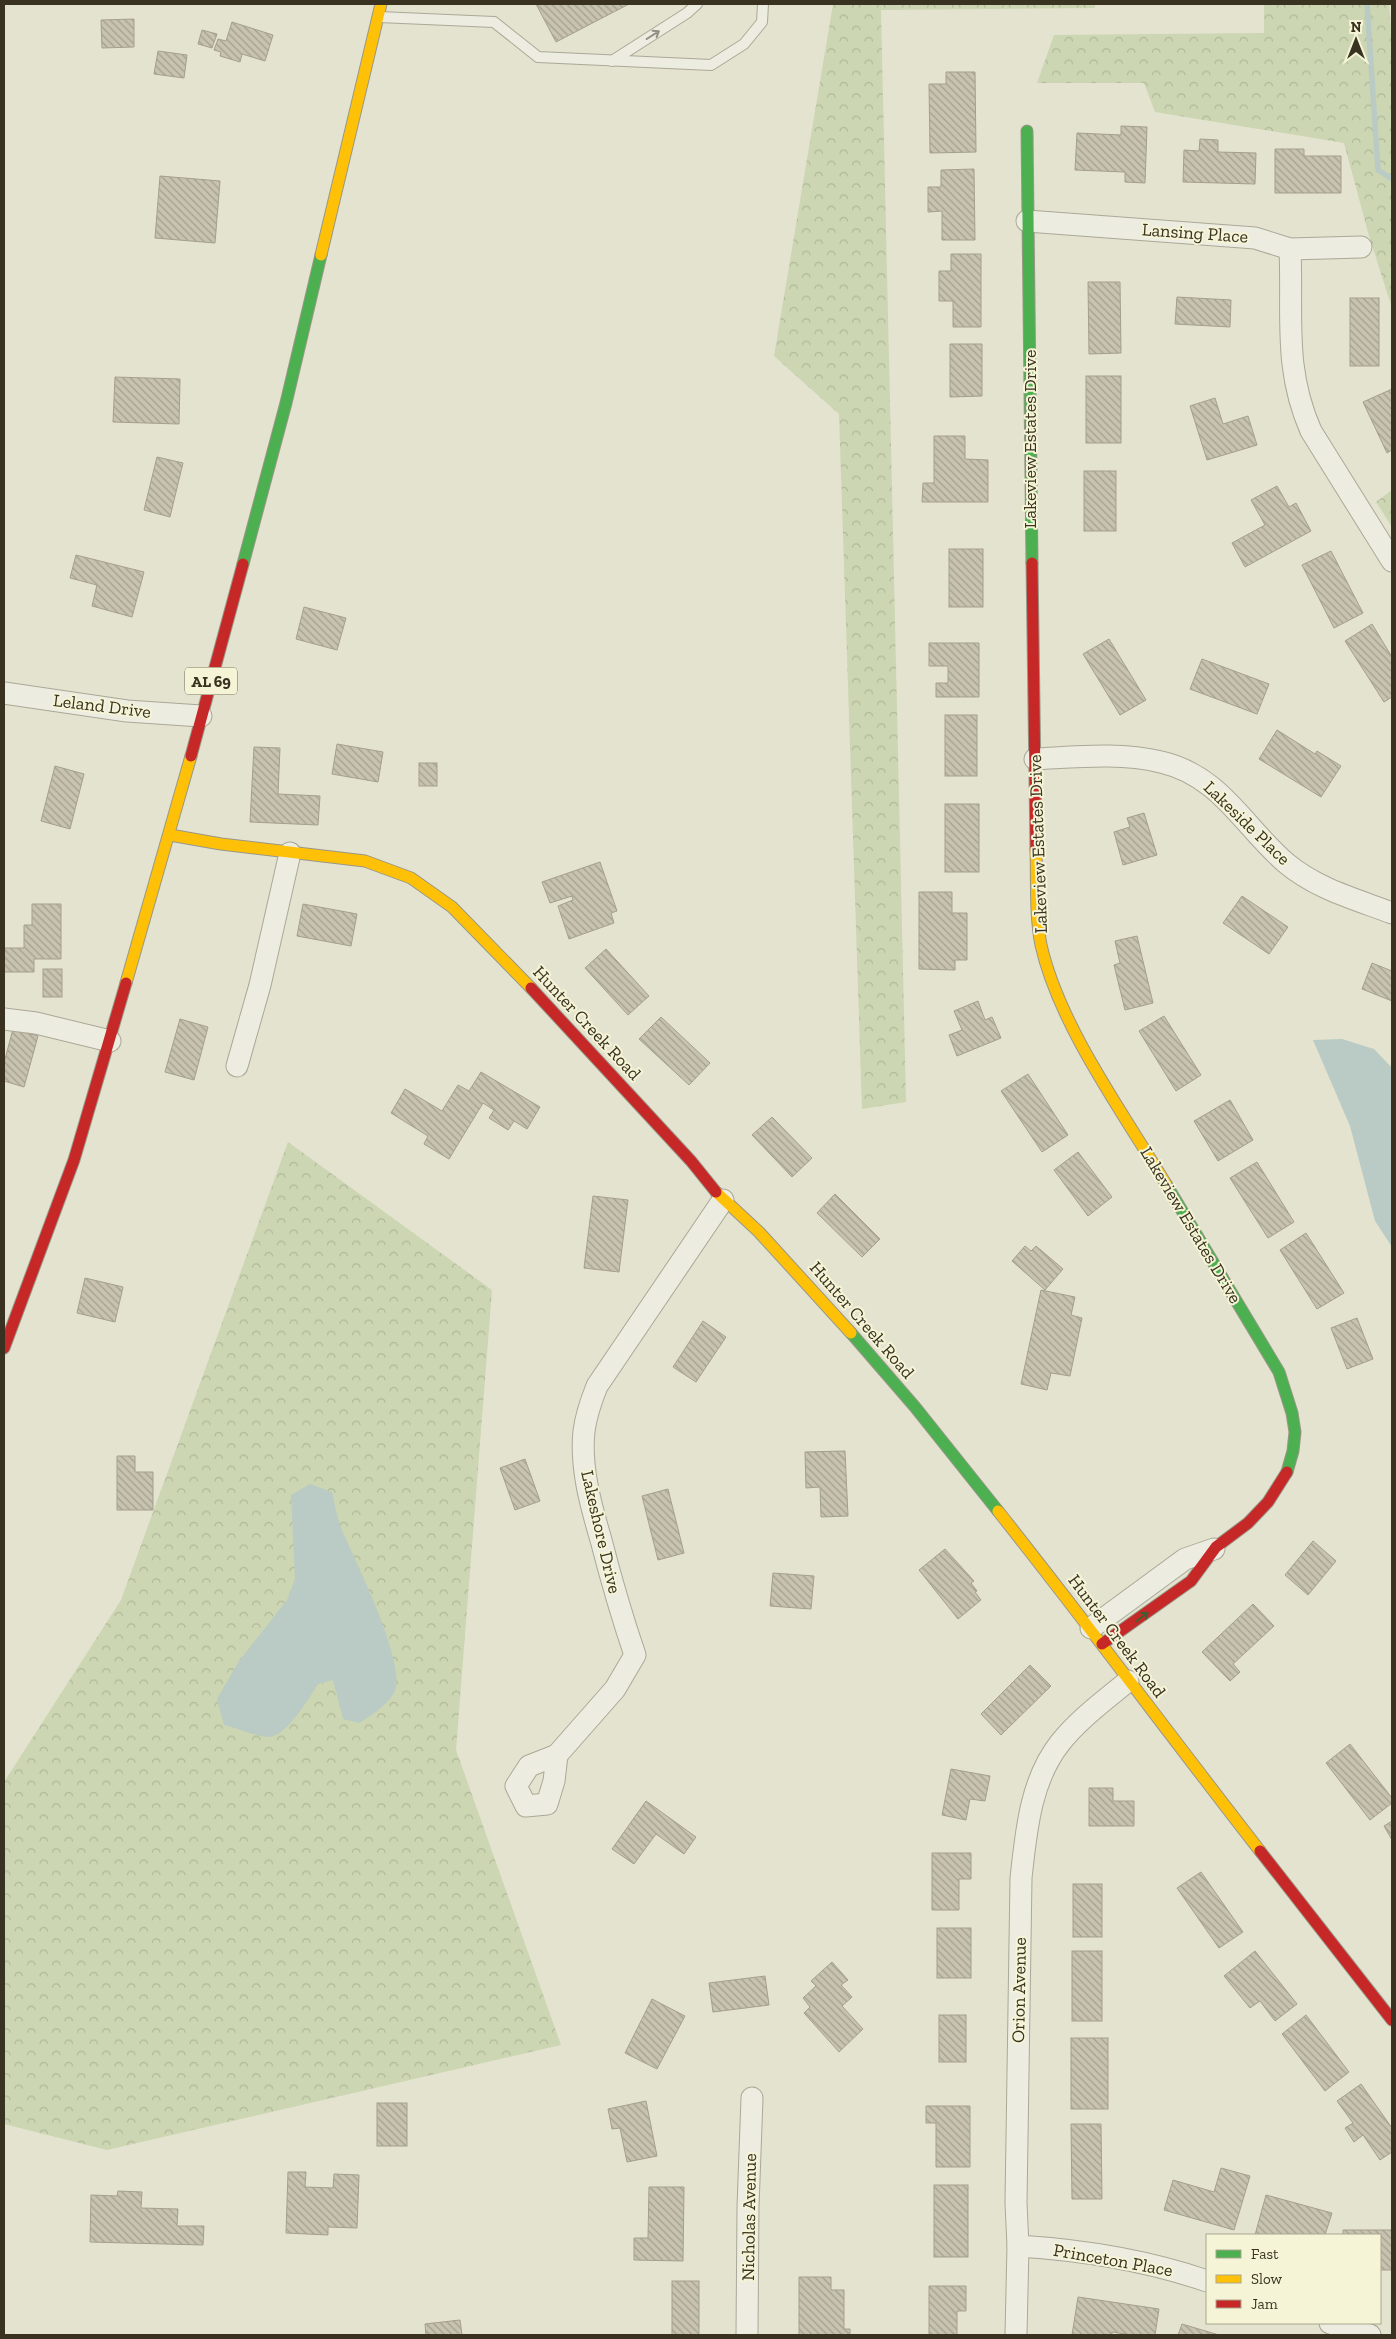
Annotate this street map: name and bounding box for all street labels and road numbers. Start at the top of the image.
street label: Lansing Place [1141,218,1249,248]
street label: Lakeview Estates Drive [1019,350,1041,528]
road number: AL 69 [185,668,237,694]
street label: Leland Drive [52,689,152,723]
street label: Lakeview Estates Drive [1024,754,1052,934]
street label: Lakeside Place [1199,776,1295,870]
street label: Hunter Creek Road [528,961,646,1085]
street label: Lakeview Estates Drive [1135,1143,1247,1307]
street label: Hunter Creek Road [805,1257,919,1383]
street label: Lakeshore Drive [576,1468,626,1596]
street label: Hunter Creek Road [1064,1570,1171,1702]
street label: Orion Avenue [1007,1937,1031,2043]
street label: Nicholas Avenue [737,2153,761,2281]
street label: Princeton Place [1052,2239,1174,2281]

